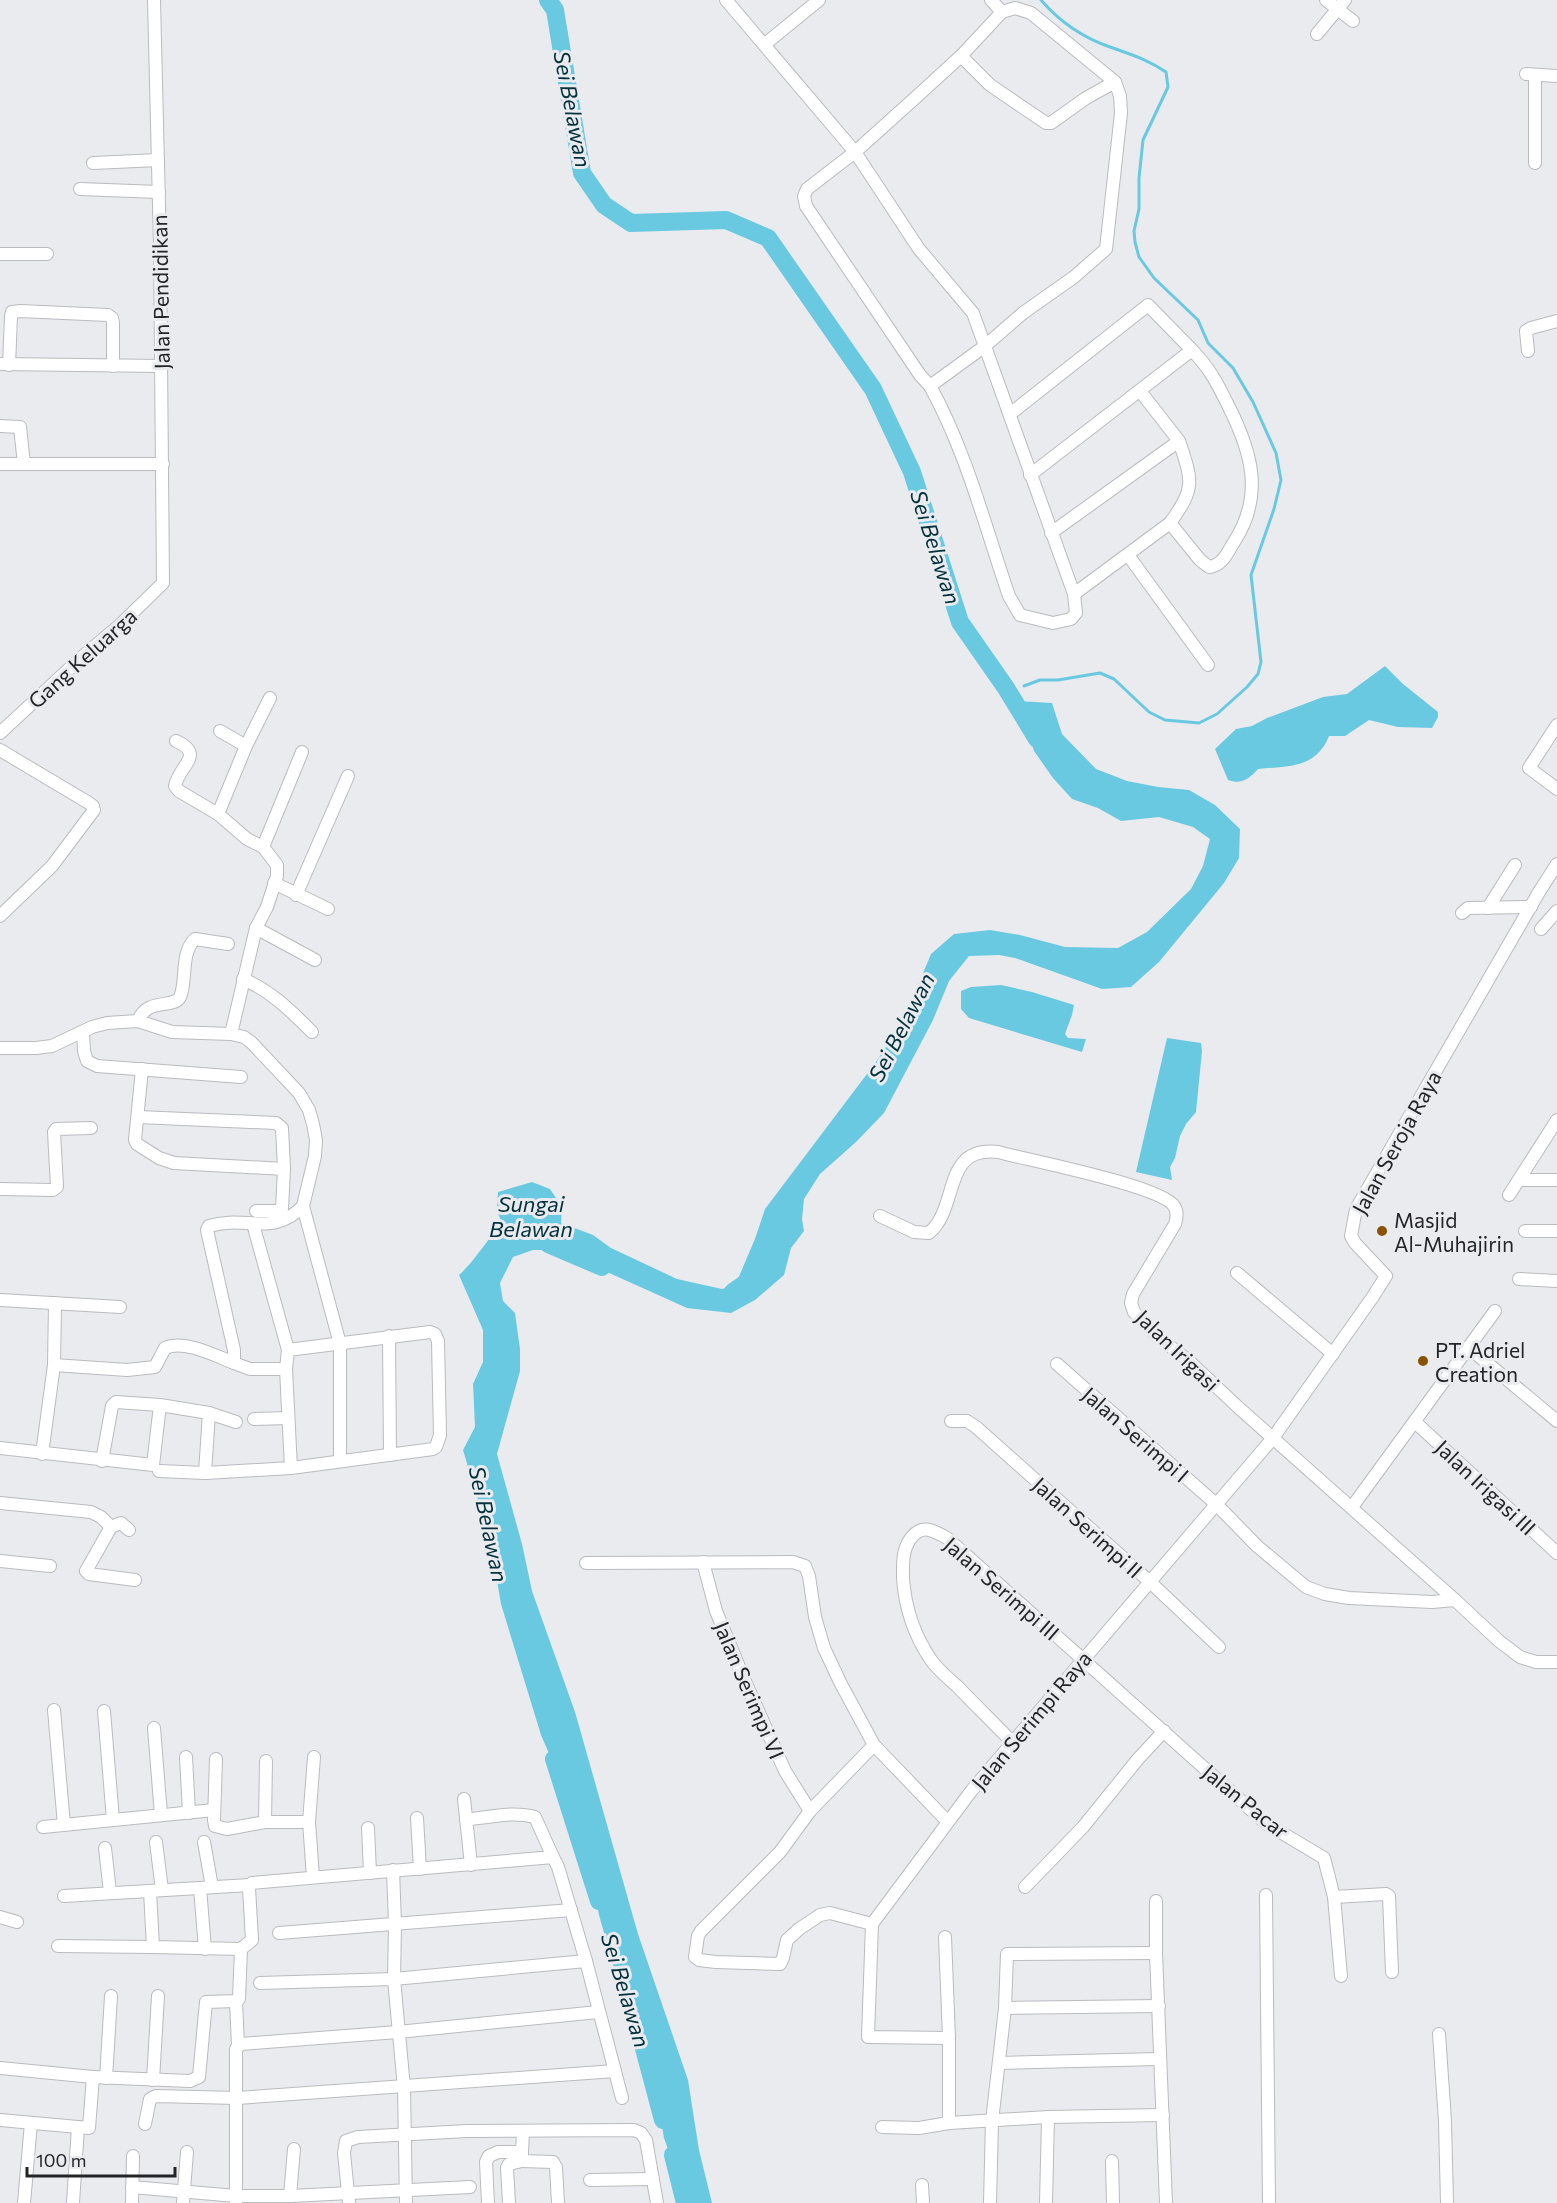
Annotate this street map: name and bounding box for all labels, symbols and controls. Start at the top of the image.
water label: Sei Belawan [548,48,598,170]
street label: Jalan Pendidikan [146,214,174,370]
water label: Sei Belawan [905,487,967,607]
street label: Gang Keluarga [23,603,141,713]
water label: Sei Belawan [862,968,940,1086]
street label: Jalan Seroja Raya [1346,1066,1446,1218]
water label: Sungai Belawan [489,1190,573,1242]
place label: Masjid Al-Muhajirin [1394,1207,1514,1256]
marker: Masjid Al-Muhajirin [1375,1224,1389,1238]
street label: Jalan Irigasi [1131,1304,1225,1396]
place label: PT. Adriel Creation [1435,1337,1525,1386]
marker: PT. Adriel Creation [1416,1354,1430,1368]
street label: Jalan Serimpi I [1078,1381,1194,1487]
street label: Jalan Irigasi III [1431,1434,1541,1540]
water label: Sei Belawan [463,1463,515,1585]
street label: Jalan Serimpi II [1028,1471,1148,1583]
street label: Jalan Serimpi III [939,1531,1065,1645]
street label: Jalan Serimpi VI [710,1617,790,1763]
street label: Jalan Serimpi Raya [966,1646,1096,1794]
street label: Jalan Pacar [1198,1759,1294,1843]
water label: Sei Belawan [596,1929,656,2051]
scale bar [27,2140,176,2178]
text: 100 m [36,2149,86,2171]

